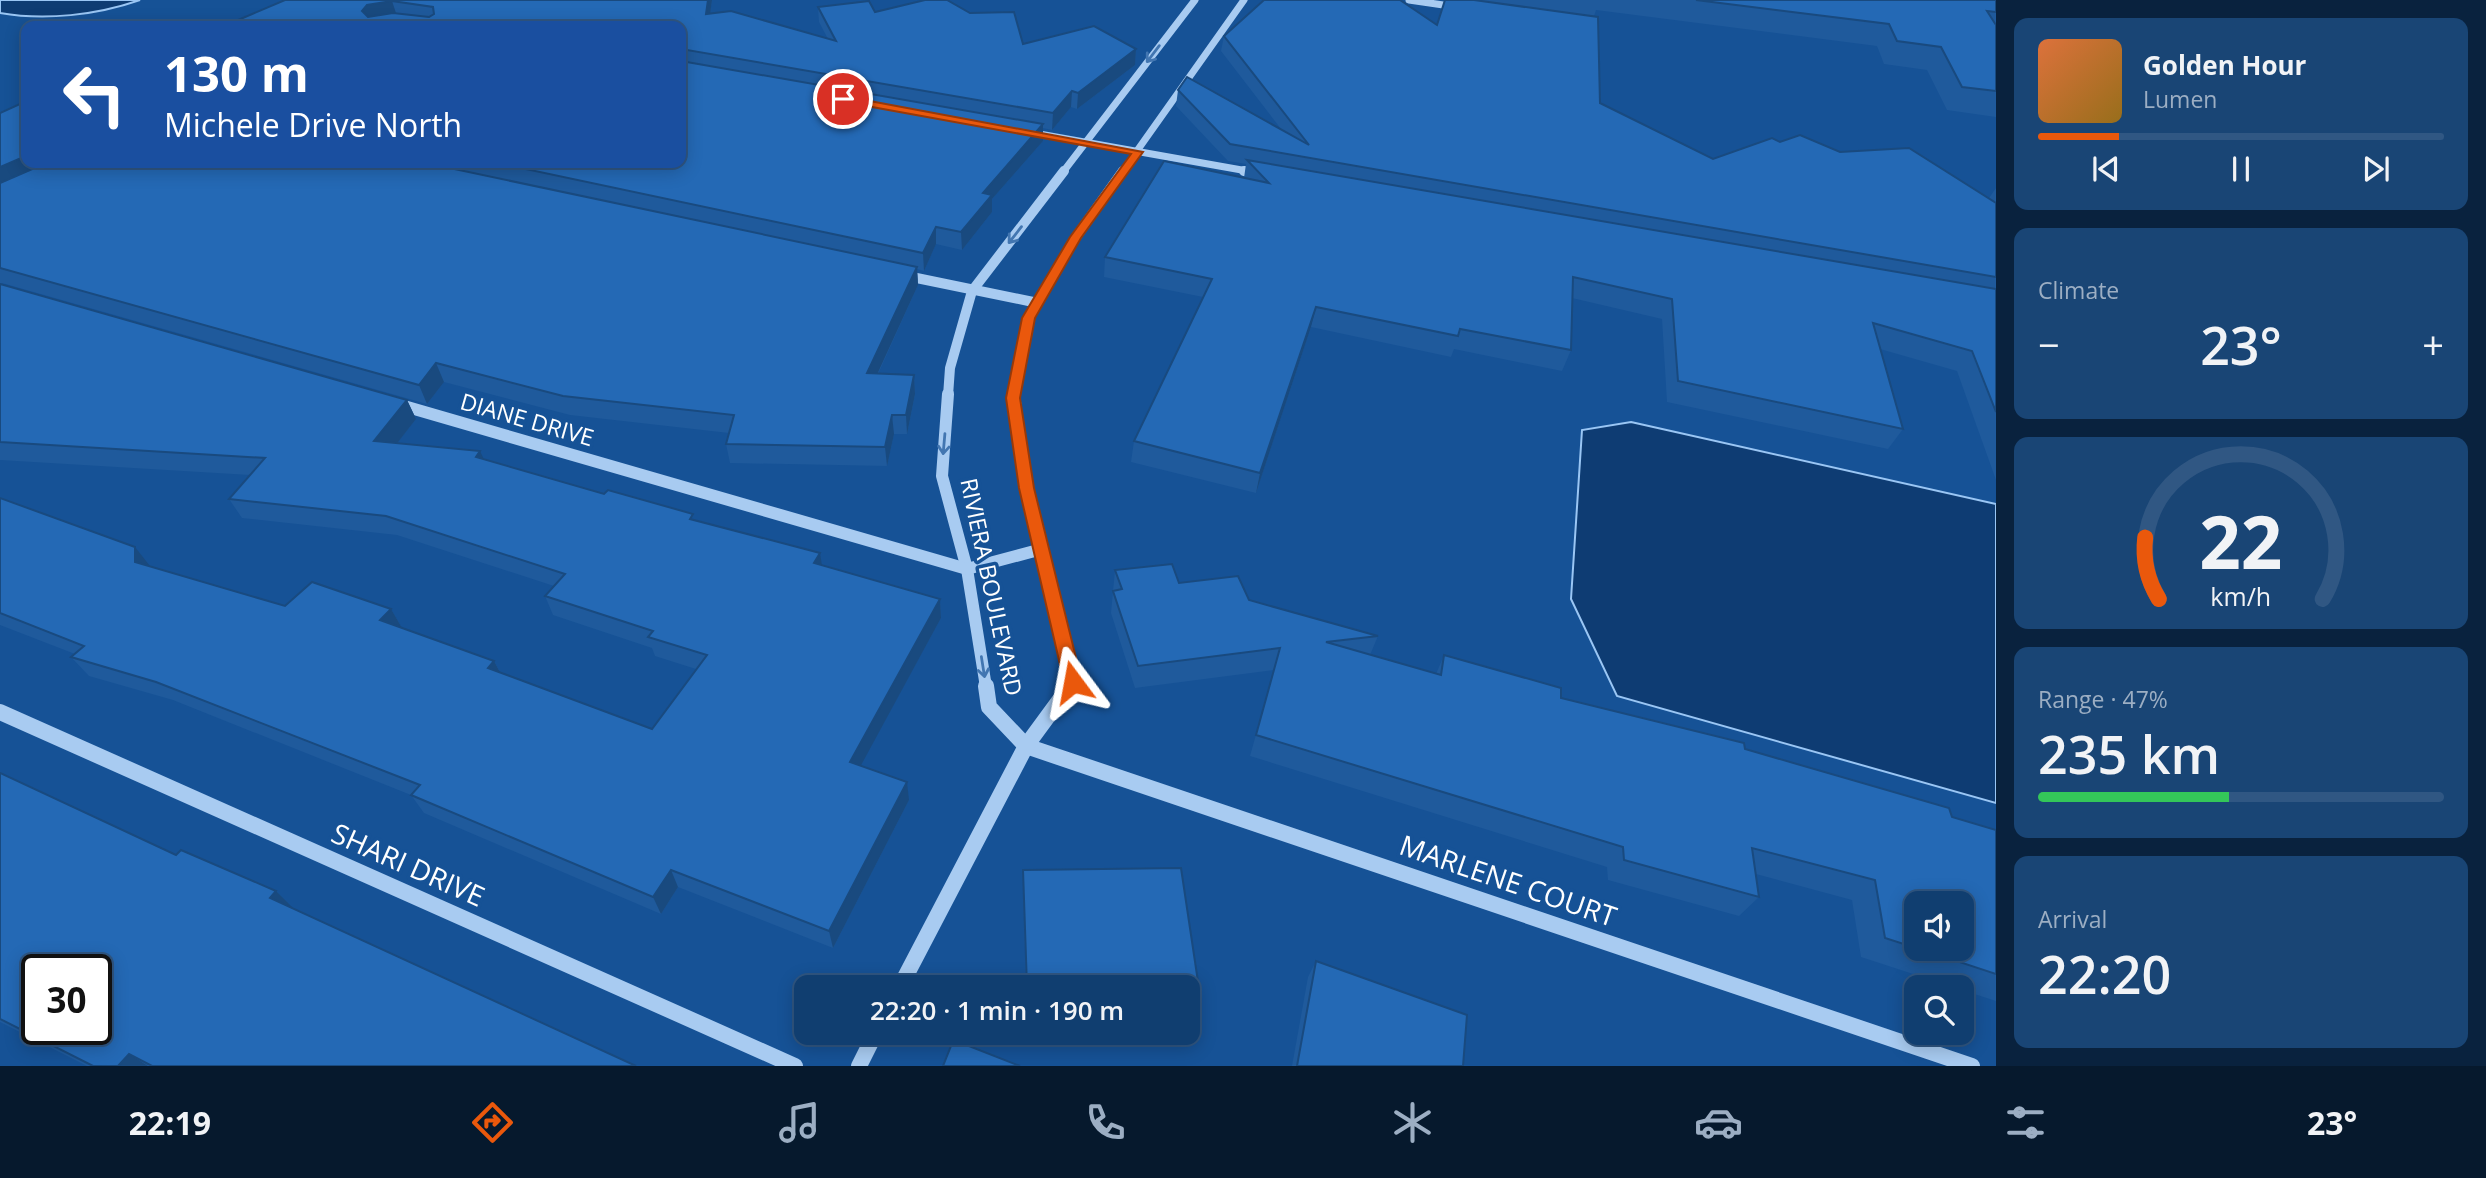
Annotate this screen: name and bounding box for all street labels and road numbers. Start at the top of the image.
street label: DIANE DRIVE [457,385,598,453]
street label: RIVIERA BOULEVARD [953,475,1031,699]
street label: SHARI DRIVE [326,813,491,915]
street label: MARLENE COURT [1395,825,1622,935]

